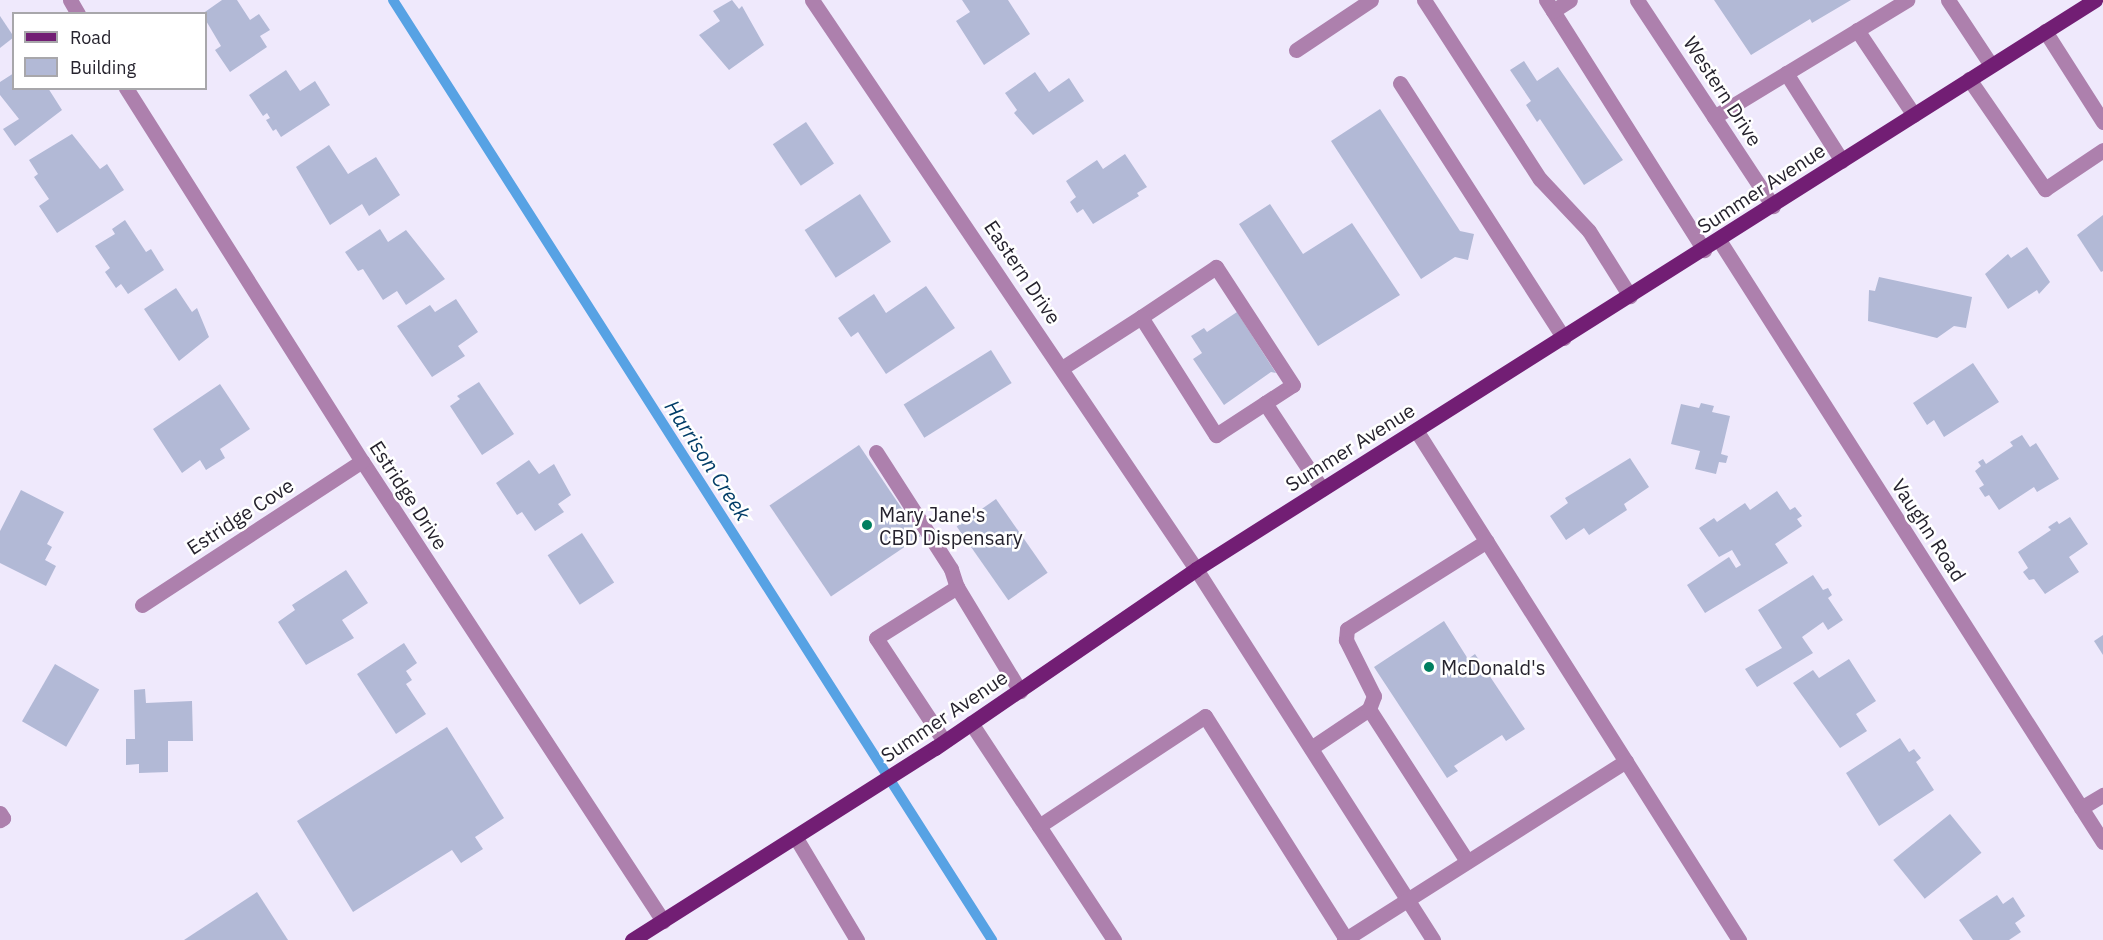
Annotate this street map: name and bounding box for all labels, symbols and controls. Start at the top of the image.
legend [12,12,207,90]
text: Road [70,26,111,49]
street label: Western Drive [1679,32,1767,150]
text: Building [70,56,136,79]
street label: Summer Avenue [1693,138,1829,238]
street label: Eastern Drive [980,216,1066,328]
water label: Harrison Creek [660,395,756,525]
street label: Summer Avenue [1281,398,1419,496]
street label: Estridge Drive [365,436,453,554]
street label: Estridge Cove [182,473,298,559]
street label: Vaughn Road [1887,474,1971,586]
place label: Mary Jane's CBD Dispensary [879,502,1023,549]
marker: Mary Jane's CBD Dispensary [860,518,874,532]
place label: McDonald's [1441,655,1546,679]
marker: McDonald's [1422,660,1436,674]
street label: Summer Avenue [876,665,1012,767]

